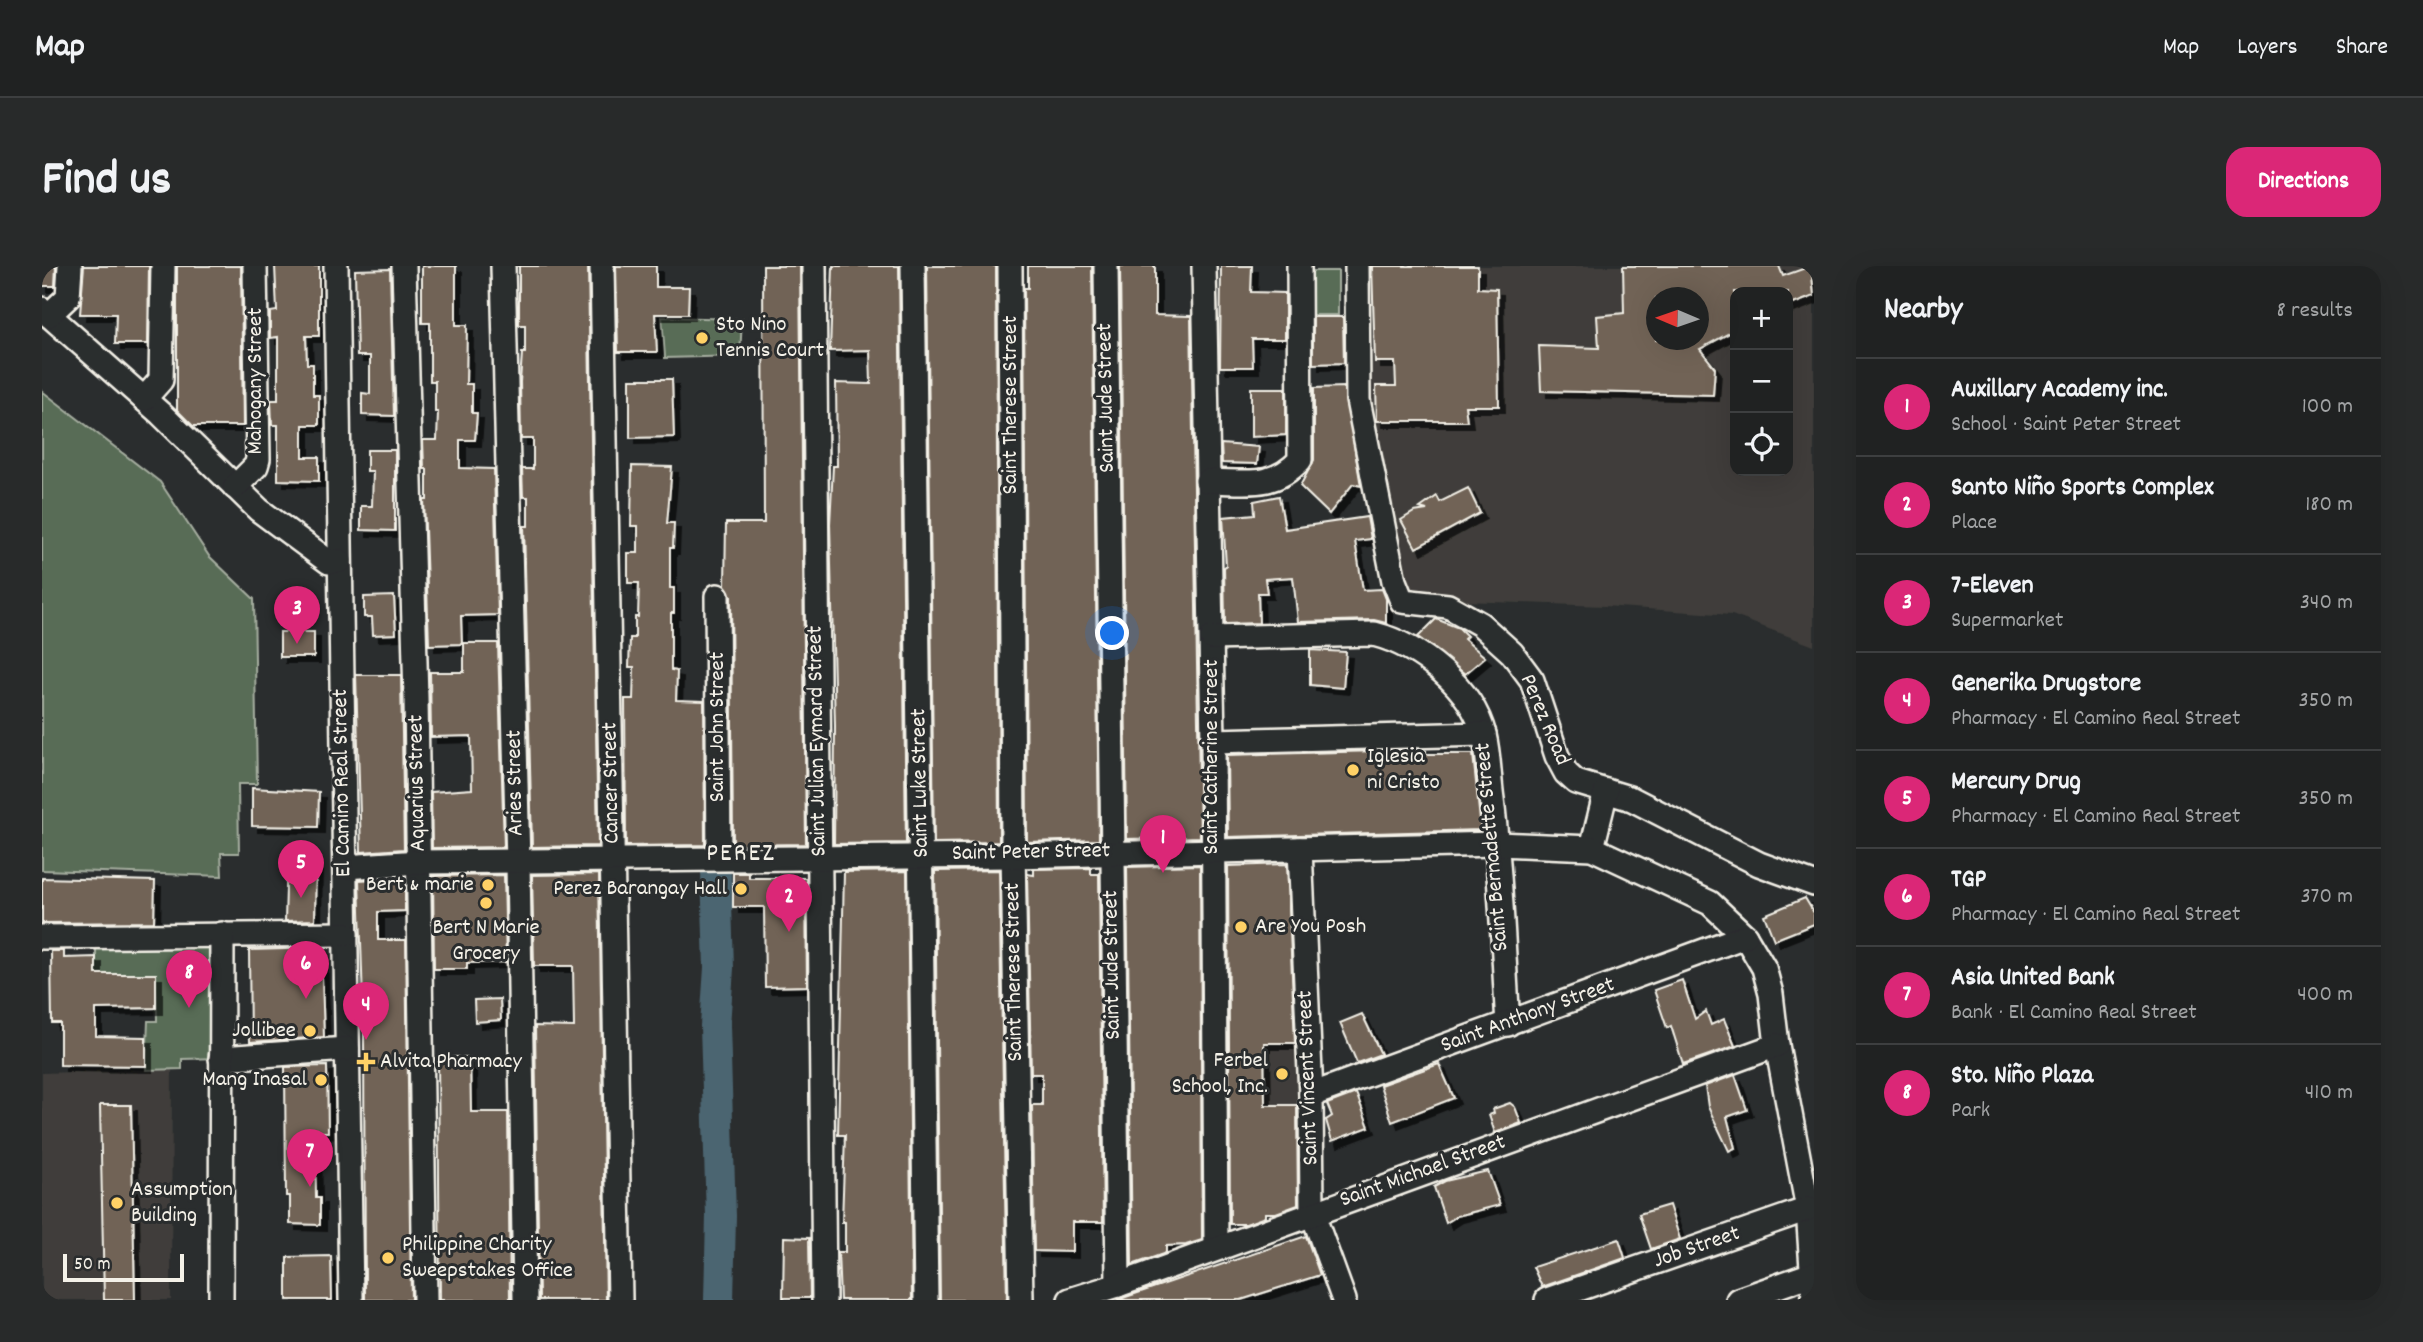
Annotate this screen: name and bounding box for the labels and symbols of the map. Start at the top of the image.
north arrow [1646,287,1709,350]
street label: Mahogany Street [240,308,273,455]
place label: Sto Nino Tennis Court [716,309,824,368]
street label: Saint Therese Street [995,316,1028,495]
street label: Saint Jude Street [1089,323,1125,473]
marker: Sto Nino Tennis Court [694,330,710,346]
pin: 3 [274,586,320,644]
your location [1095,616,1129,650]
street label: Saint Julian Eymard Street [799,625,837,857]
street label: Saint John Street [702,652,735,802]
street label: Saint Catherine Street [1196,659,1229,855]
street label: Perez Road [1510,669,1578,771]
street label: El Camino Real Street [325,689,361,877]
street label: Saint Luke Street [903,708,939,858]
street label: Aquarius Street [400,714,436,852]
street label: Cancer Street [594,722,630,844]
street label: Aries Street [499,730,533,836]
place label: Iglesia ni Cristo [1367,741,1440,800]
street label: Saint Bernadette Street [1467,741,1519,953]
marker: Iglesia ni Cristo [1345,762,1361,778]
pin: 1 [1140,815,1186,873]
street label: Saint Peter Street [952,835,1110,871]
district label: PEREZ [706,836,776,873]
pin: 5 [278,840,324,898]
place label: Bert & marie [366,869,474,902]
place label: Perez Barangay Hall [553,873,728,906]
pin: 2 [766,874,812,932]
marker: Bert & marie [480,877,496,893]
marker: Perez Barangay Hall [733,881,749,897]
street label: Saint Therese Street [997,882,1033,1062]
street label: Saint Jude Street [1095,890,1131,1040]
marker: Bert N Marie Grocery [478,895,494,911]
place label: Are You Posh [1255,911,1366,944]
place label: Bert N Marie Grocery [432,912,540,971]
marker: Are You Posh [1233,919,1249,935]
pin: 6 [283,941,329,999]
pin: 8 [166,950,212,1008]
street label: Saint Anthony Street [1436,969,1620,1063]
pin: 4 [343,982,389,1040]
street label: Saint Vincent Street [1289,990,1329,1166]
place label: Jollibee [232,1015,296,1048]
marker: Jollibee [302,1023,318,1039]
place label: Ferbel School, Inc. [1172,1045,1269,1104]
place label: Alvita Pharmacy [380,1046,523,1079]
marker: Alvita Pharmacy [358,1054,374,1070]
place label: Mang Inasal [202,1064,308,1097]
marker: Ferbel School, Inc. [1274,1066,1290,1082]
marker: Mang Inasal [313,1072,329,1088]
street label: Saint Michael Street [1335,1127,1511,1217]
pin: 7 [287,1129,333,1187]
place label: Assumption Building [131,1174,233,1233]
marker: Assumption Building [109,1195,125,1211]
street label: Job Street [1649,1218,1745,1278]
place label: Philippine Charity Sweepstakes Office [402,1229,573,1288]
marker: Philippine Charity Sweepstakes Office [380,1250,396,1266]
scale bar [63,1251,184,1283]

